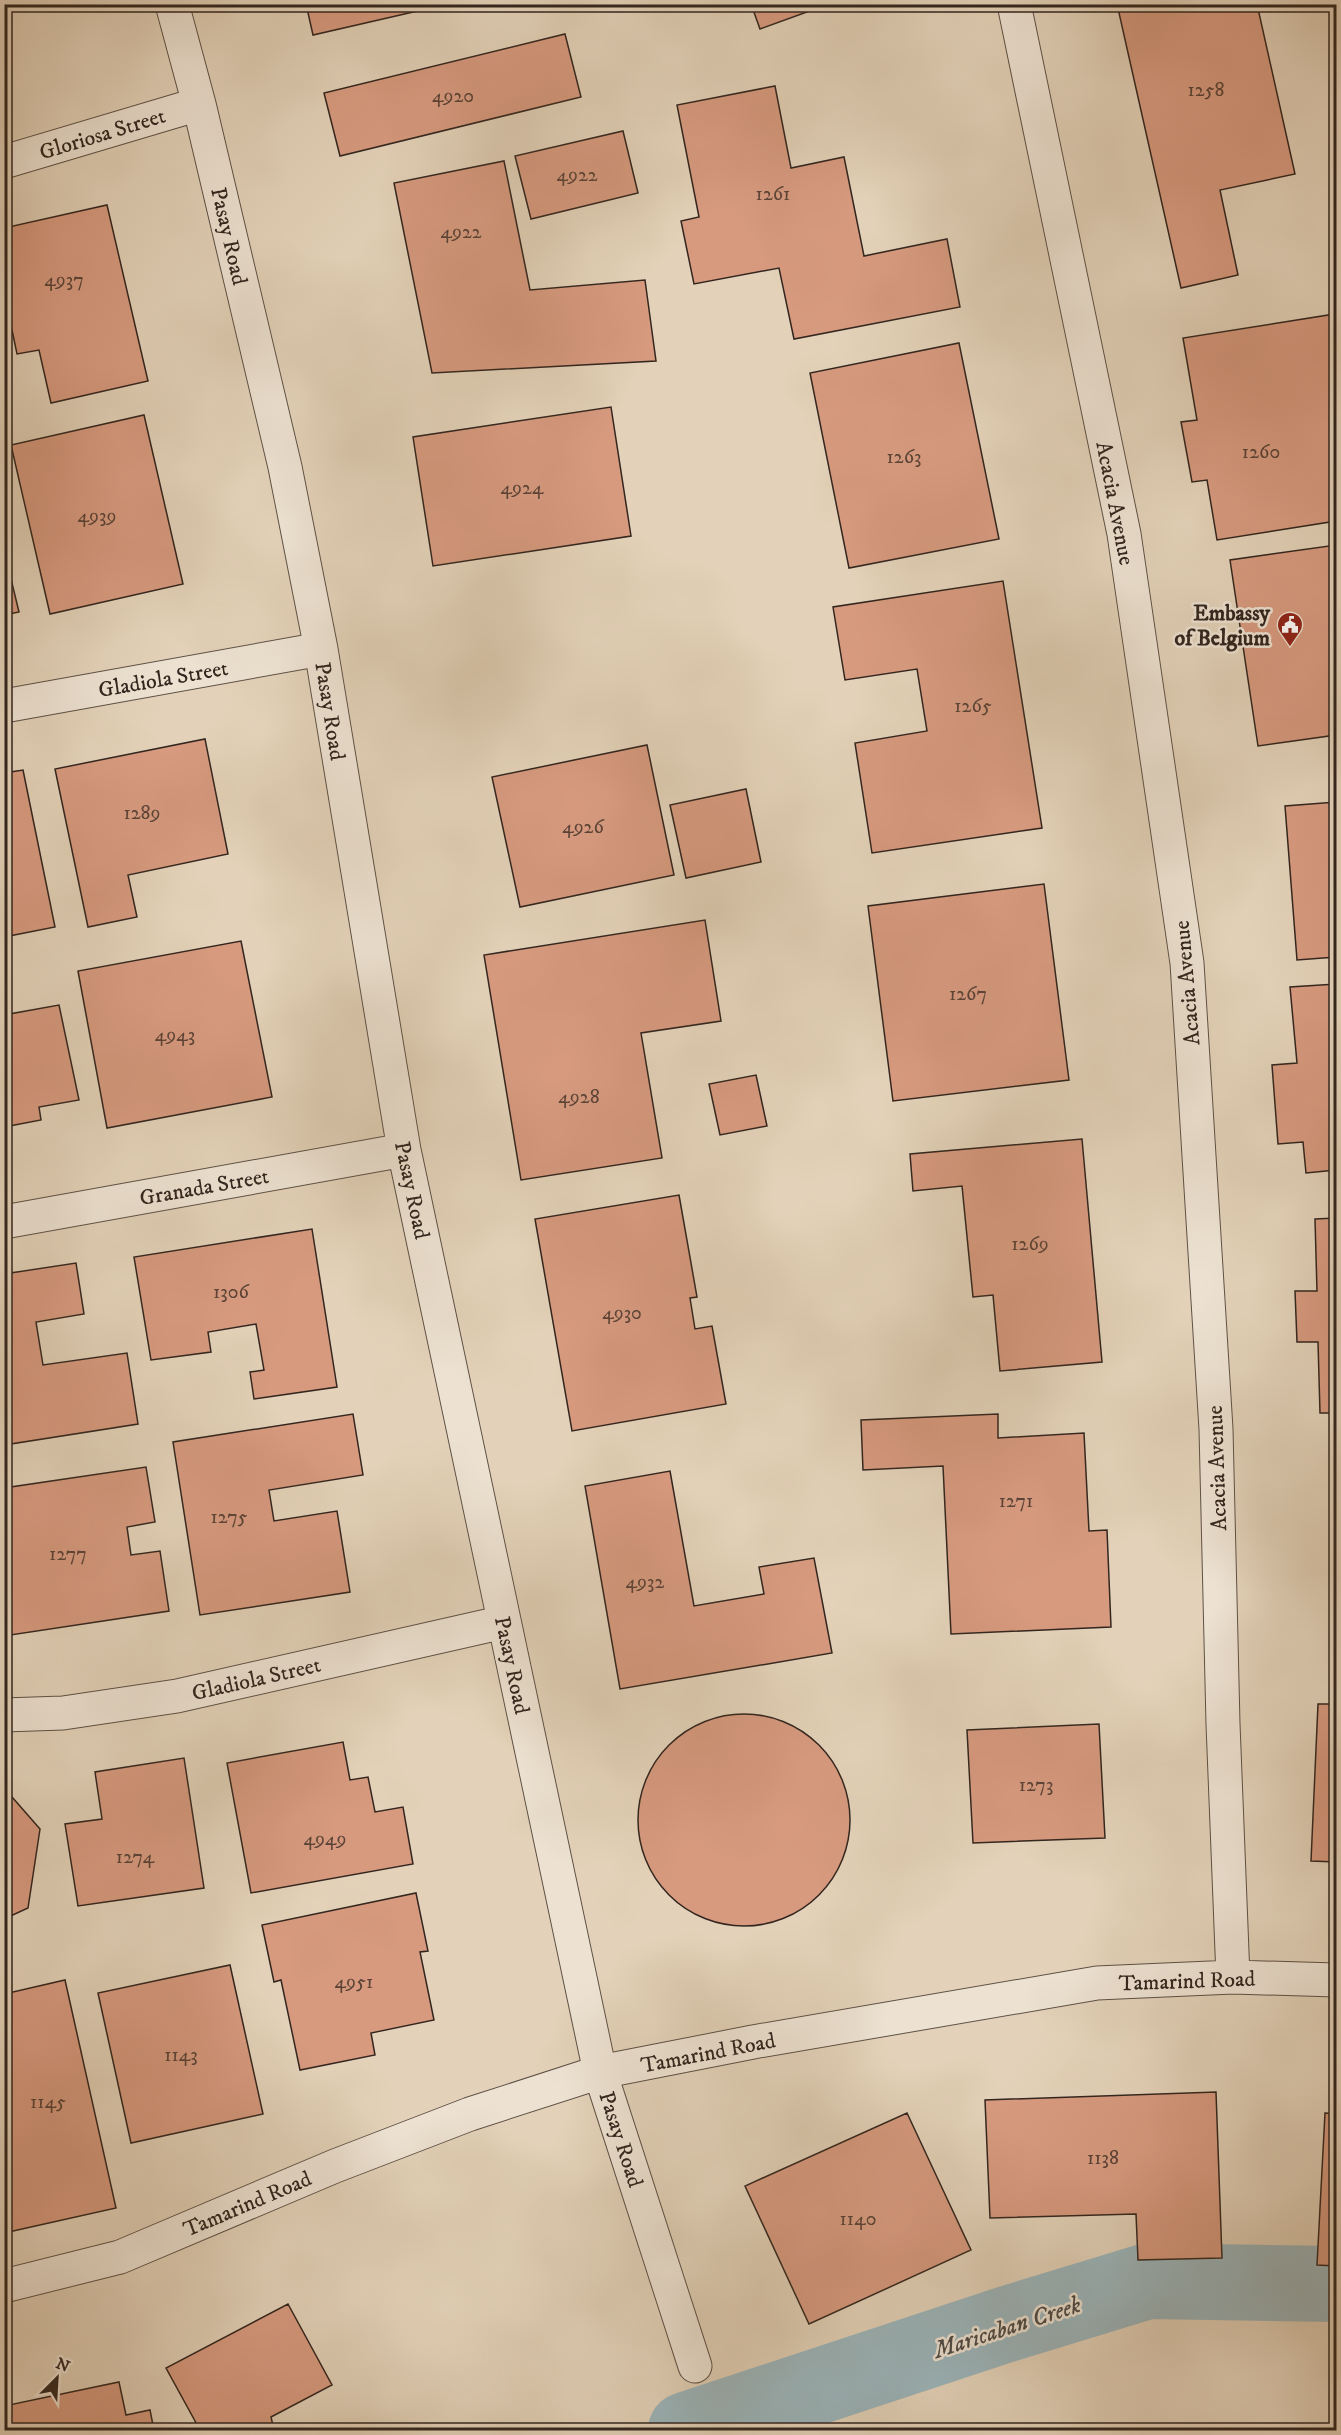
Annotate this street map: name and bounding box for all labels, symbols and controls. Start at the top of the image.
house number: 1258 [1188,78,1224,103]
house number: 4920 [432,84,474,109]
street label: Gloriosa Street [36,102,169,166]
house number: 4922 [556,163,598,188]
house number: 1261 [756,182,790,207]
street label: Pasay Road [204,185,253,288]
house number: 4922 [440,220,482,245]
house number: 4937 [44,268,84,293]
street label: Acacia Avenue [1089,439,1140,567]
house number: 1260 [1242,440,1280,465]
house number: 1263 [886,445,922,470]
house number: 4924 [501,476,544,501]
house number: 4939 [78,504,116,529]
place label: Embassy of Belgium [1175,600,1271,652]
public building icon: Embassy of Belgium [1275,610,1305,648]
street label: Gladiola Street [96,655,230,704]
street label: Pasay Road [308,660,351,762]
house number: 1265 [954,694,992,719]
house number: 1289 [123,801,161,826]
house number: 4926 [562,815,604,840]
street label: Acacia Avenue [1169,919,1206,1047]
house number: 1267 [949,982,987,1007]
house number: 4943 [155,1023,195,1048]
house number: 4928 [558,1085,600,1110]
street label: Pasay Road [388,1139,435,1242]
street label: Granada Street [137,1163,271,1212]
house number: 1269 [1011,1232,1049,1257]
house number: 1306 [213,1280,250,1305]
house number: 4930 [602,1301,642,1326]
street label: Acacia Avenue [1202,1405,1233,1531]
house number: 1271 [999,1489,1033,1514]
house number: 1275 [210,1505,248,1530]
house number: 1277 [49,1542,87,1567]
house number: 4932 [626,1570,665,1595]
street label: Pasay Road [488,1614,535,1717]
street label: Gladiola Street [189,1652,323,1707]
house number: 1273 [1019,1773,1053,1798]
house number: 4949 [304,1827,347,1852]
house number: 1274 [116,1845,155,1870]
street label: Tamarind Road [1118,1966,1256,1997]
house number: 4951 [335,1970,373,1995]
street label: Tamarind Road [639,2027,778,2080]
house number: 1143 [164,2043,198,2068]
street label: Pasay Road [592,2088,649,2191]
house number: 1145 [30,2090,66,2115]
house number: 1138 [1087,2146,1119,2171]
street label: Tamarind Road [180,2165,316,2243]
house number: 1140 [840,2207,876,2232]
water label: Maricaban Creek [928,2290,1085,2366]
north arrow [27,2348,87,2408]
text: N [53,2353,73,2377]

